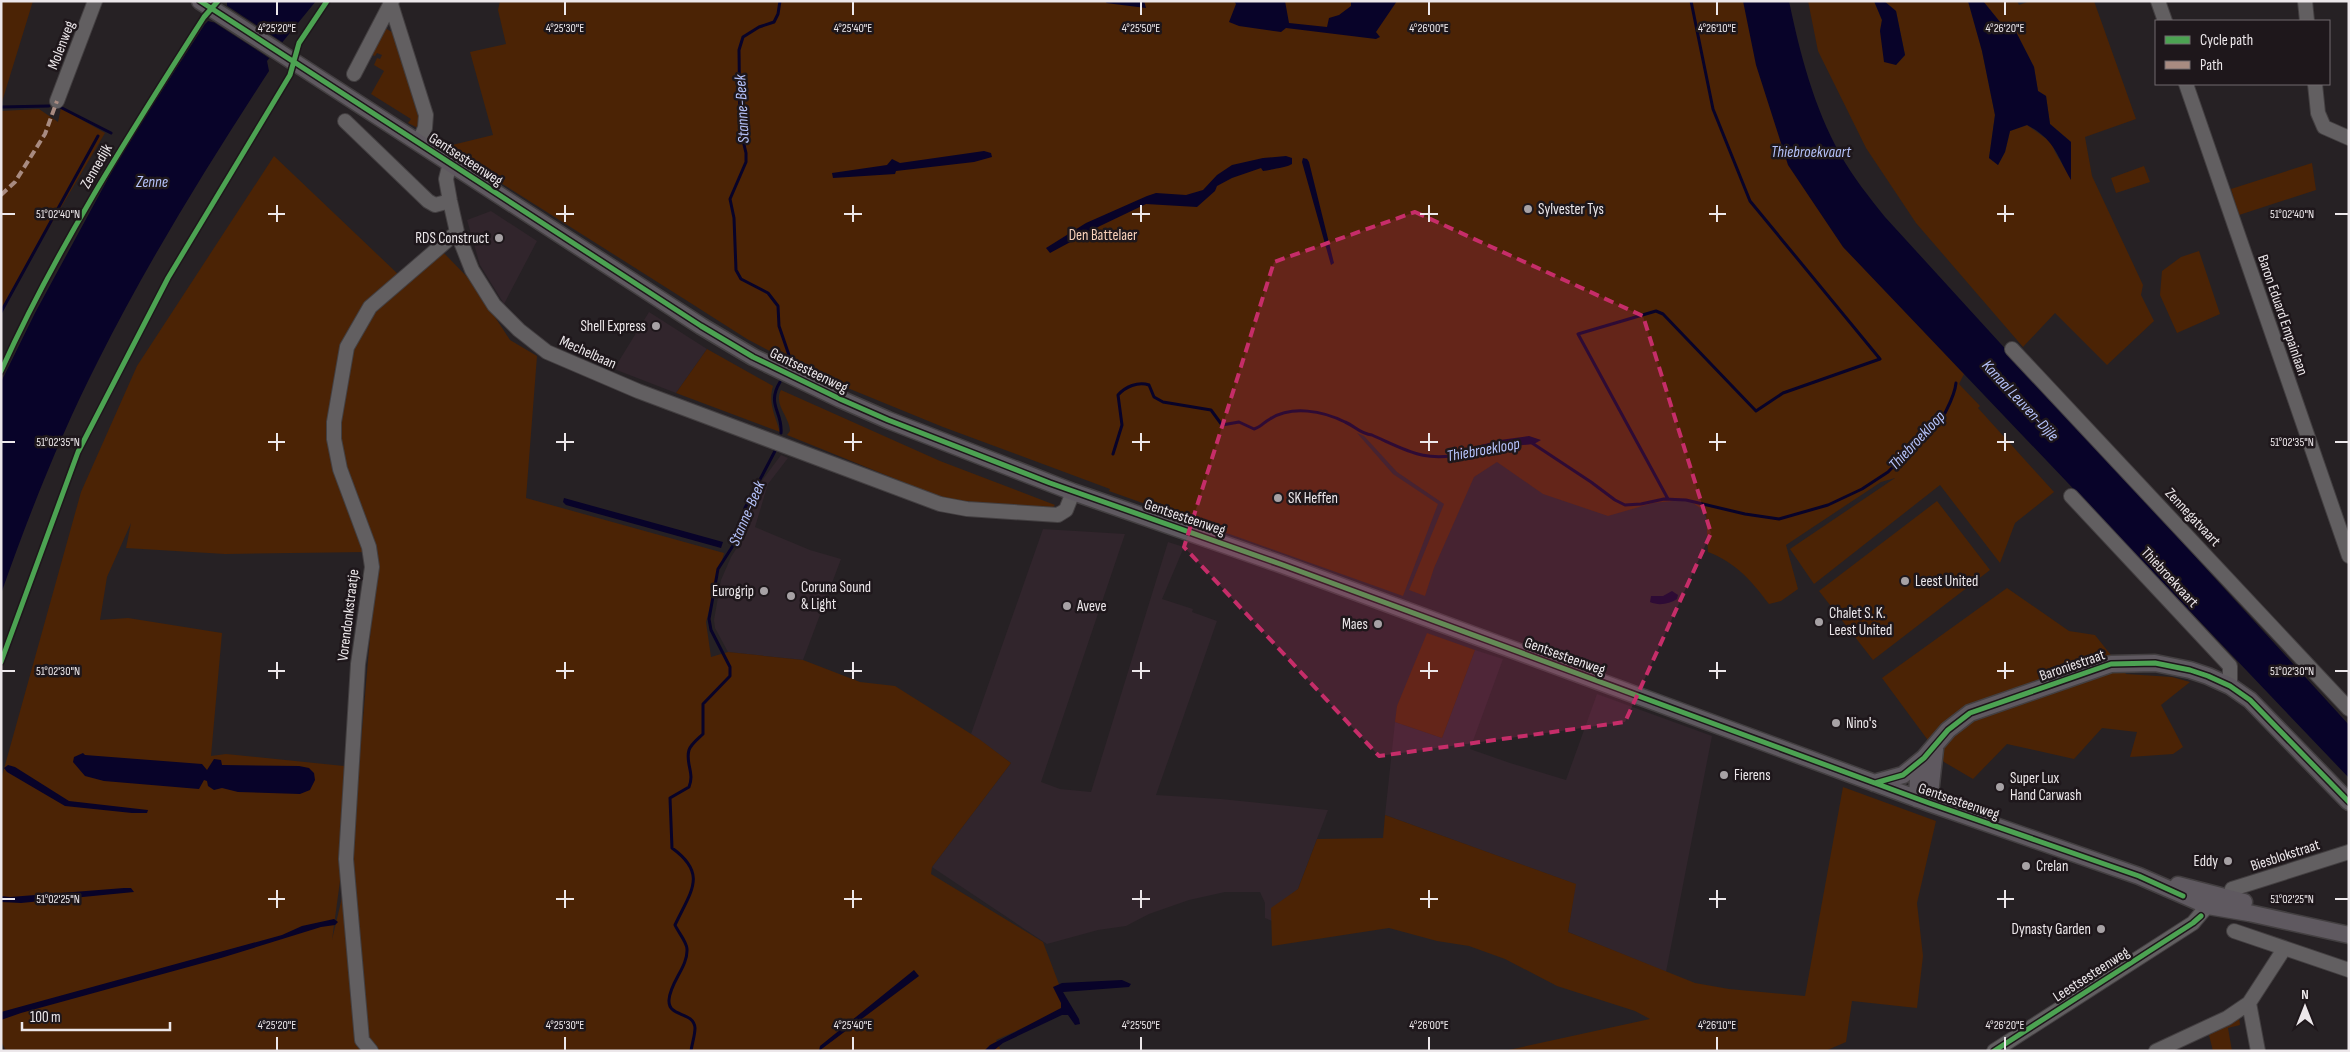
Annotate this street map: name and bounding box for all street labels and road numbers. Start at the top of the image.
street label: Molenweg [44,18,79,72]
street label: Gentsesteenweg [425,128,506,190]
street label: Zennedijk [76,140,117,192]
street label: Baron Eduard Empainlaan [2253,252,2312,378]
street label: Mechelbaan [556,331,619,373]
street label: Gentsesteenweg [767,343,851,398]
street label: Zennegatvaart [2161,484,2225,551]
street label: Gentsesteenweg [1142,495,1228,540]
street label: Thiebroekvaart [2137,543,2203,612]
street label: Vorendonkstraatje [333,568,364,662]
street label: Gentsesteenweg [1522,633,1608,680]
street label: Baroniestraat [2037,645,2108,686]
street label: Gentsesteenweg [1916,779,2002,824]
street label: Biesblokstraat [2248,835,2323,876]
street label: Leestsesteenweg [2049,943,2133,1006]

